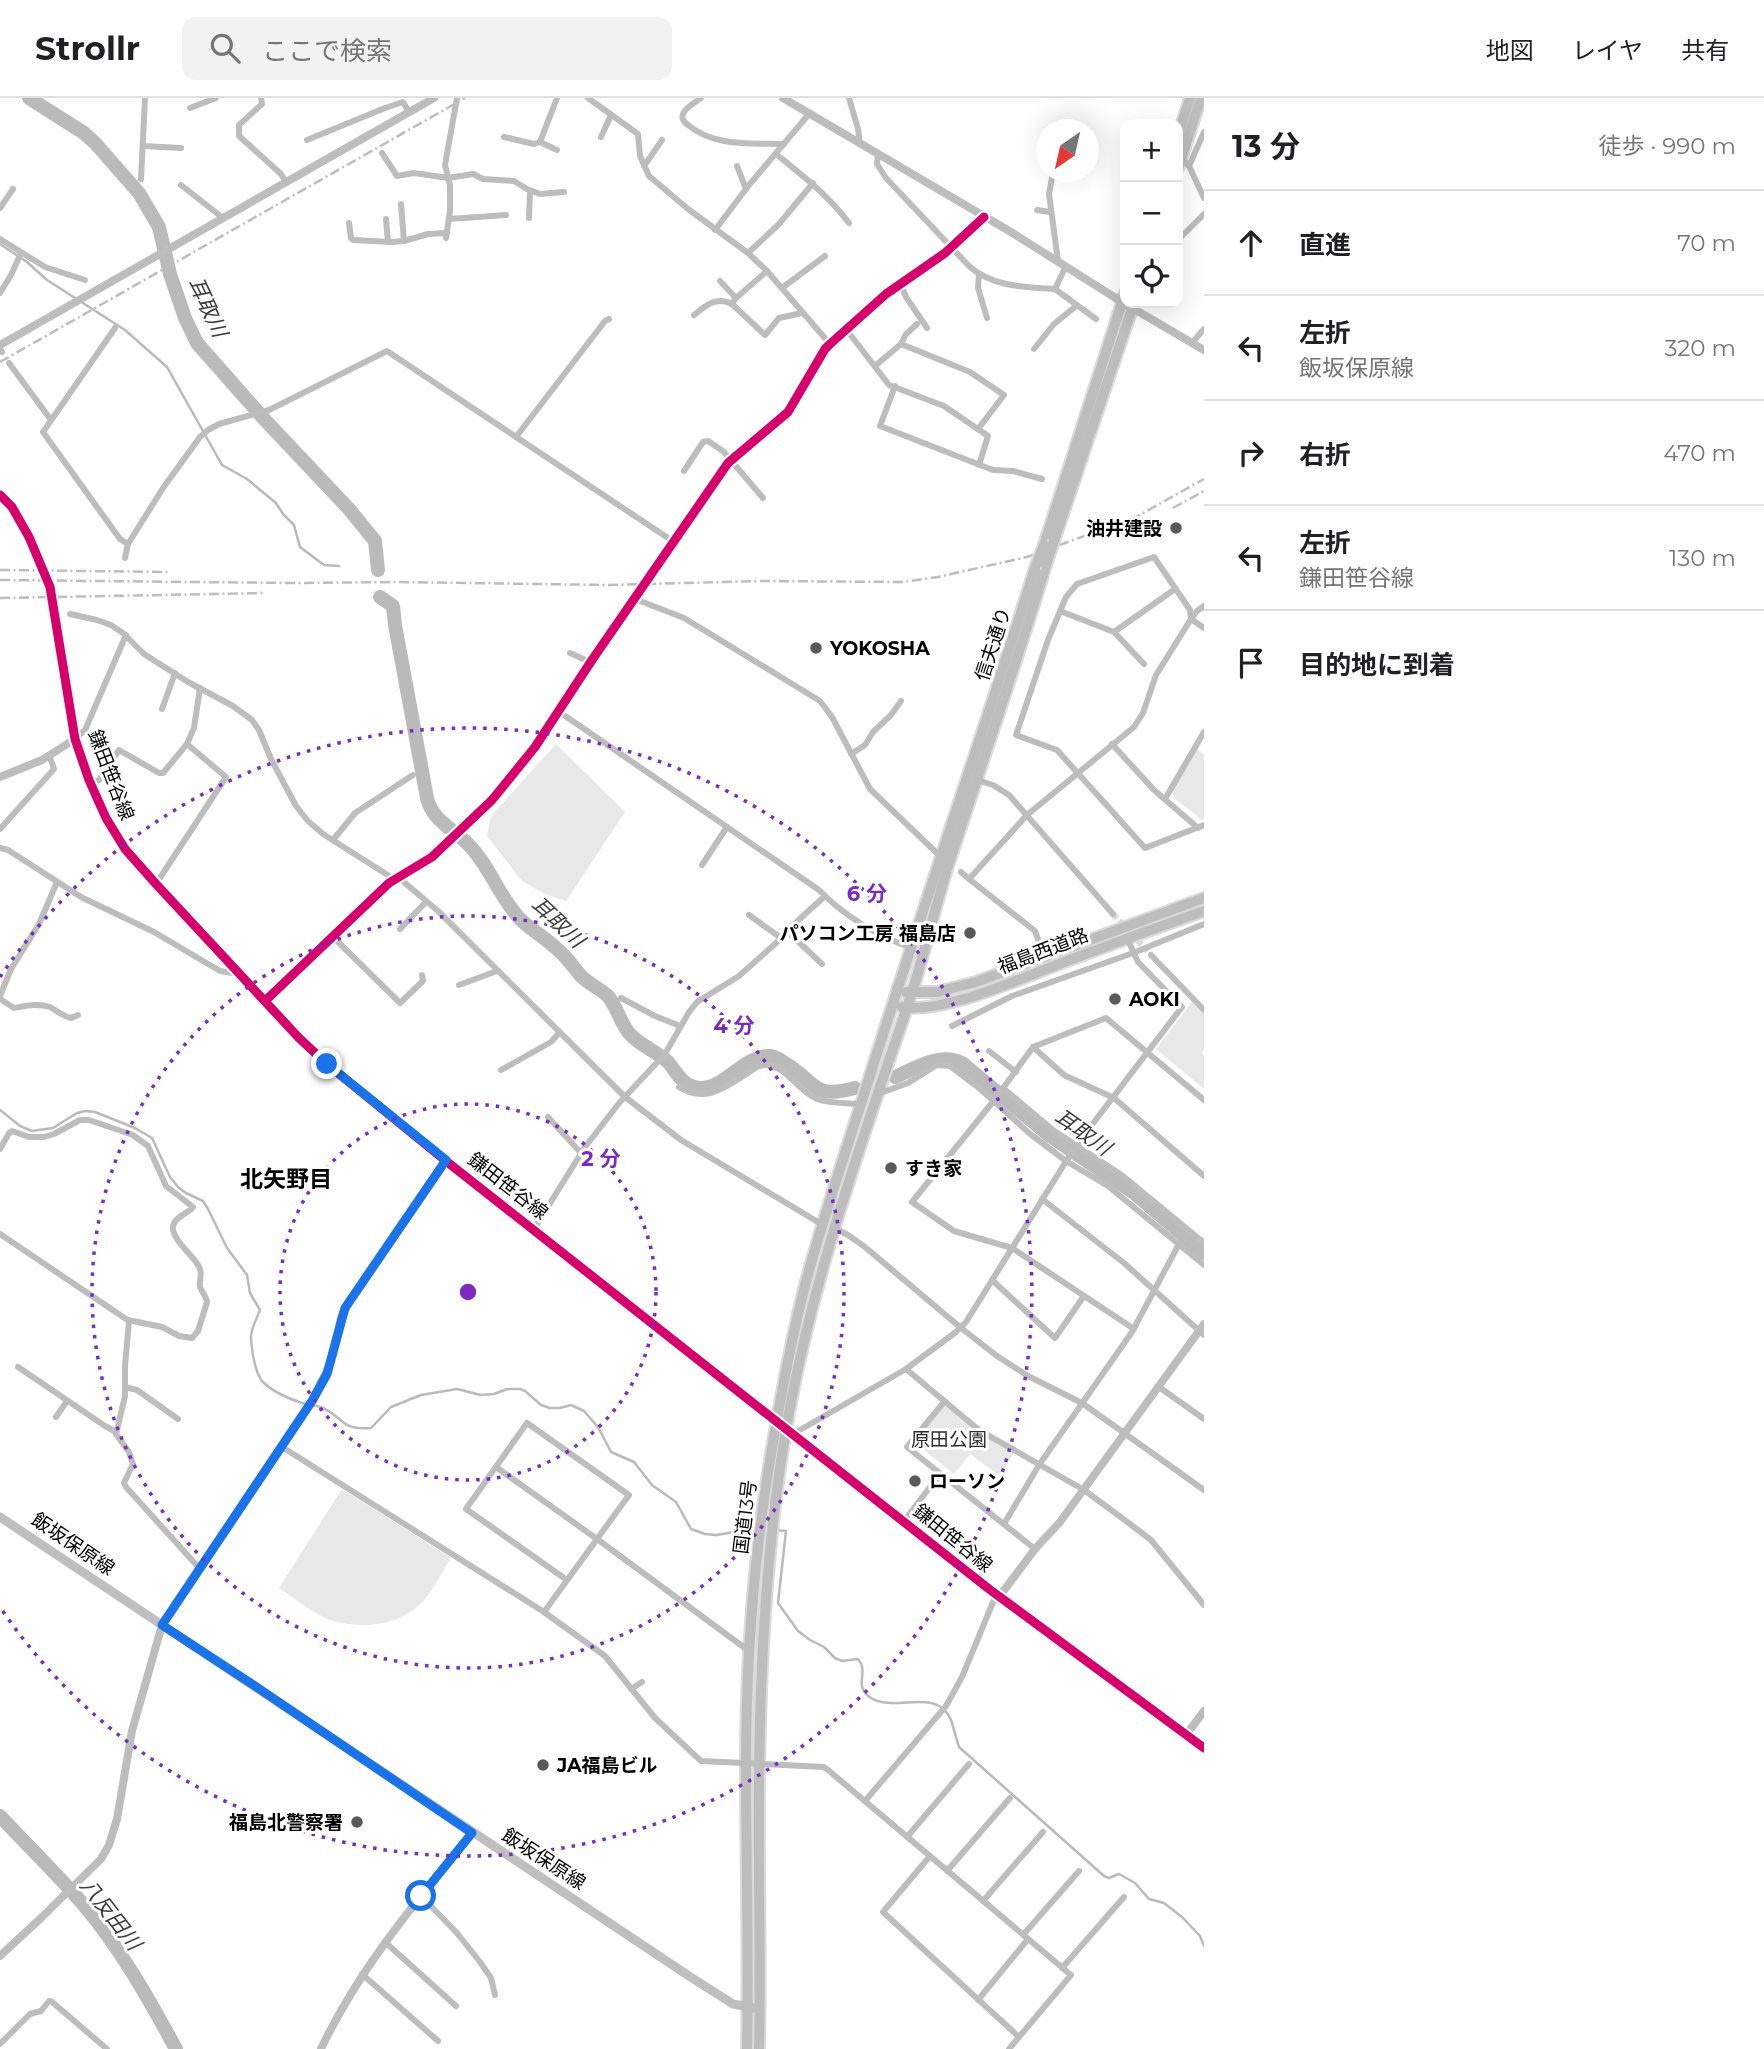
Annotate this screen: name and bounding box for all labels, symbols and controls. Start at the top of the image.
search box [182,17,672,80]
text: Strollr [35,28,140,68]
icon: search [206,29,244,67]
text: ここで検索 [262,35,392,67]
text: 地図 [1486,36,1534,65]
text: レイヤ [1572,36,1643,65]
text: 共有 [1681,36,1729,65]
north arrow [1036,119,1099,182]
map controls [1120,119,1183,308]
button: + [1120,119,1183,182]
text: 13 分 [1232,128,1300,165]
text: 徒歩 · 990 m [1598,132,1736,160]
button: − [1120,182,1183,245]
icon: ahead [1232,224,1270,262]
text: 直進 [1299,229,1351,261]
text: 70 m [1677,229,1736,257]
button: locate [1120,245,1183,308]
water label: 耳取川 [183,273,233,343]
text: 左折 [1299,317,1351,349]
icon: left [1232,329,1270,367]
text: 320 m [1664,334,1736,362]
text: 飯坂保原線 [1299,354,1414,382]
icon: right [1232,434,1270,472]
text: 右折 [1299,439,1351,471]
text: 470 m [1663,439,1736,467]
place label: 油井建設 [1086,517,1162,540]
marker: 油井建設 [1168,520,1184,536]
text: 左折 [1299,527,1351,559]
icon: left [1232,539,1270,577]
text: 130 m [1669,544,1736,572]
text: 鎌田笹谷線 [1299,564,1414,592]
street label: 信夫通り [970,604,1016,684]
place label: YOKOSHA [829,637,930,660]
marker: YOKOSHA [808,640,824,656]
icon: arrive [1232,644,1270,682]
text: 目的地に到着 [1299,649,1455,681]
street label: 鎌田笹谷線 [83,727,139,823]
text: 6 分 [847,881,887,906]
water label: 耳取川 [526,891,591,954]
place label: パソコン工房 福島店 [780,922,956,945]
street label: 福島西道路 [995,923,1091,979]
marker: パソコン工房 福島店 [962,925,978,941]
place label: AOKI [1128,988,1180,1011]
marker: AOKI [1107,991,1123,1007]
text: 4 分 [713,1013,755,1038]
route end [311,1048,342,1079]
water label: 耳取川 [1050,1104,1118,1161]
text: 2 分 [581,1146,621,1171]
street label: 鎌田笹谷線 [463,1148,553,1224]
place label: すき家 [905,1157,962,1180]
marker: すき家 [883,1160,899,1176]
district label: 北矢野目 [240,1165,332,1193]
centre of rings [456,1280,480,1304]
park label: 原田公園 [911,1428,987,1451]
place label: ローソン [929,1470,1005,1493]
marker: ローソン [907,1473,923,1489]
street label: 国道13号 [729,1479,761,1555]
street label: 鎌田笹谷線 [909,1499,997,1577]
street label: 飯坂保原線 [27,1508,119,1580]
place label: JA福島ビル [556,1754,658,1777]
marker: JA福島ビル [535,1757,551,1773]
place label: 福島北警察署 [229,1811,343,1834]
marker: 福島北警察署 [349,1814,365,1830]
street label: 飯坂保原線 [498,1823,590,1895]
water label: 八反田川 [75,1873,148,1956]
route start [405,1880,436,1911]

